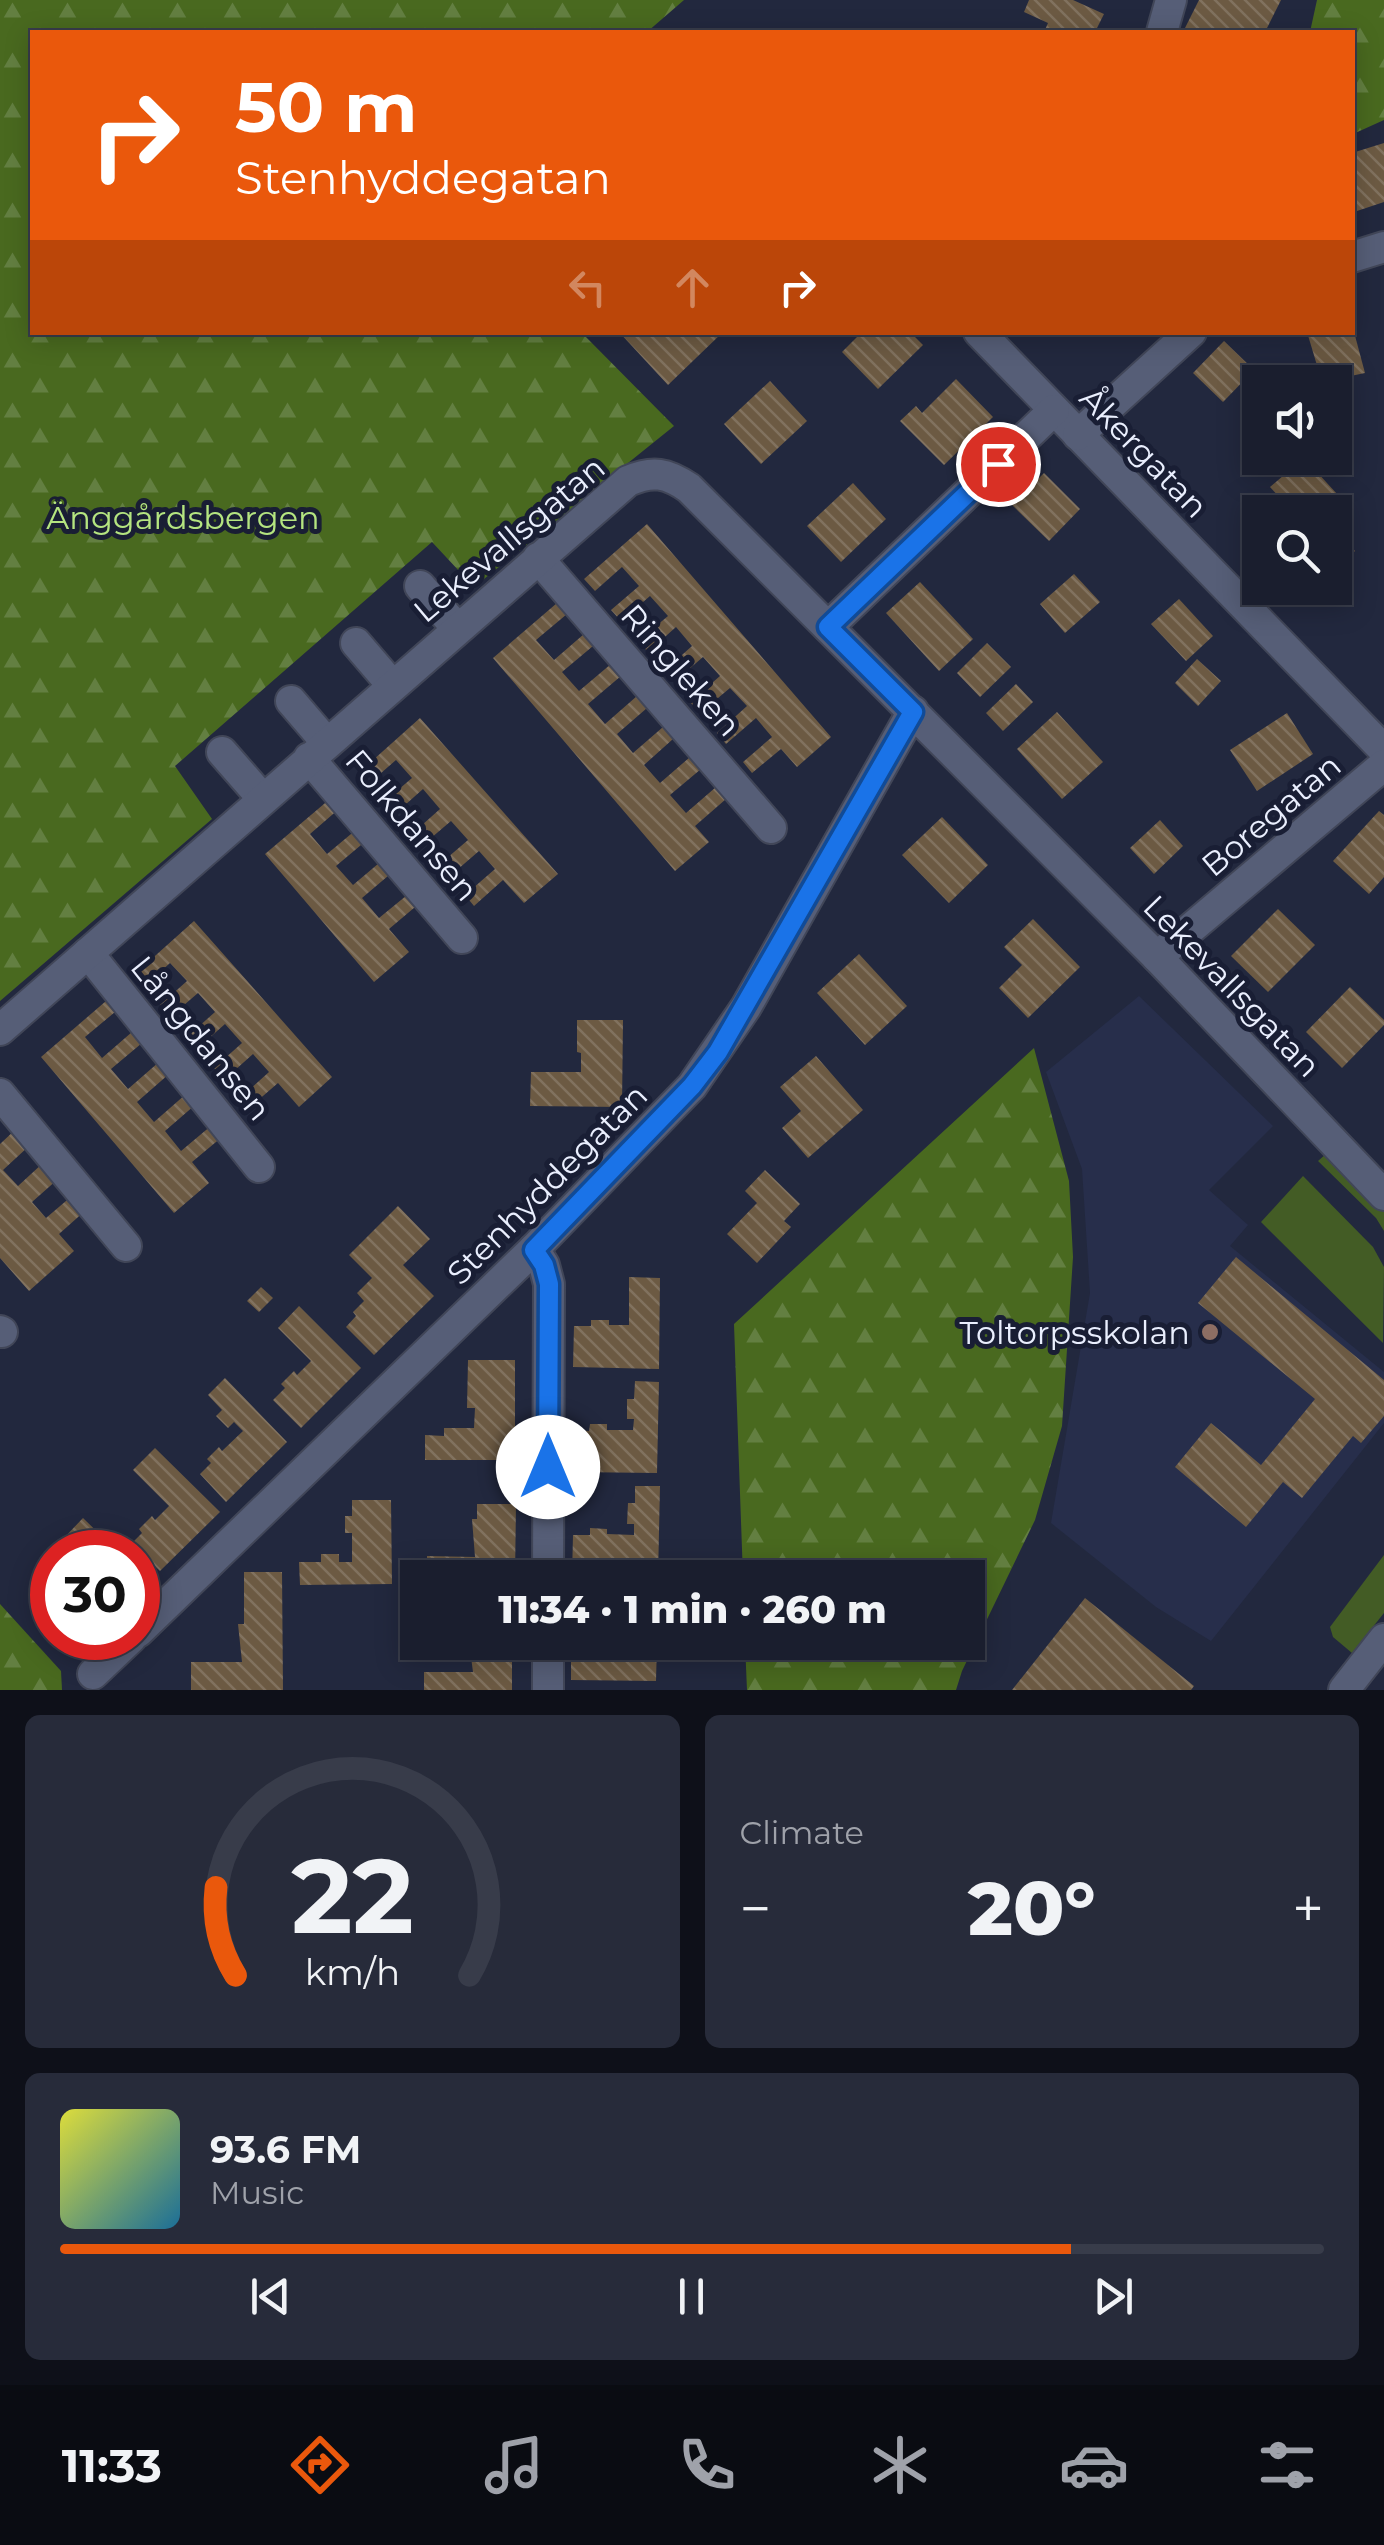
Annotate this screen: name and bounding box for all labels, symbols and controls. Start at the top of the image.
text: 50 m [235,64,417,150]
icon: right [70,70,200,200]
text: Stenhyddegatan [235,150,611,205]
icon: left [560,260,615,315]
icon: ahead [665,260,720,315]
icon: right [770,260,825,315]
map controls [1242,365,1352,605]
button: sound [1242,365,1352,475]
street label: Åkergatan [1072,378,1216,526]
pin [956,422,1041,507]
icon: arrive [971,437,1026,492]
street label: Lekevallsgatan [405,448,613,630]
button: search [1242,495,1352,605]
park label: Änggårdsbergen [46,498,320,537]
street label: Ringleken [613,596,749,744]
street label: Folkdansen [337,741,487,909]
street label: Boregatan [1194,746,1348,884]
street label: Lekevallsgatan [1135,887,1329,1085]
street label: Långdansen [123,948,279,1128]
street label: Stenhyddegatan [439,1076,655,1292]
place label: Toltorpsskolan [959,1313,1190,1352]
marker: Toltorpsskolan [1199,1321,1221,1343]
position arrow [496,1415,600,1519]
speed limit sign: 30 [30,1530,160,1660]
text: 11:34 · 1 min · 260 m [498,1586,887,1633]
text: Climate [740,1813,864,1852]
text: 22 [291,1832,414,1959]
text: 20° [968,1862,1096,1954]
text: − [740,1875,771,1942]
text: + [1292,1875,1324,1942]
text: km/h [305,1950,400,1994]
text: 93.6 FM [210,2126,361,2173]
text: Music [210,2173,304,2212]
icon: previous [243,2269,298,2324]
icon: pause [664,2269,719,2324]
icon: next [1086,2269,1141,2324]
icon: directions [285,2430,355,2500]
icon: music [479,2430,549,2500]
icon: phone [672,2430,742,2500]
icon: climate [865,2430,935,2500]
icon: car [1059,2430,1129,2500]
icon: filters [1252,2430,1322,2500]
text: 11:33 [62,2438,162,2493]

